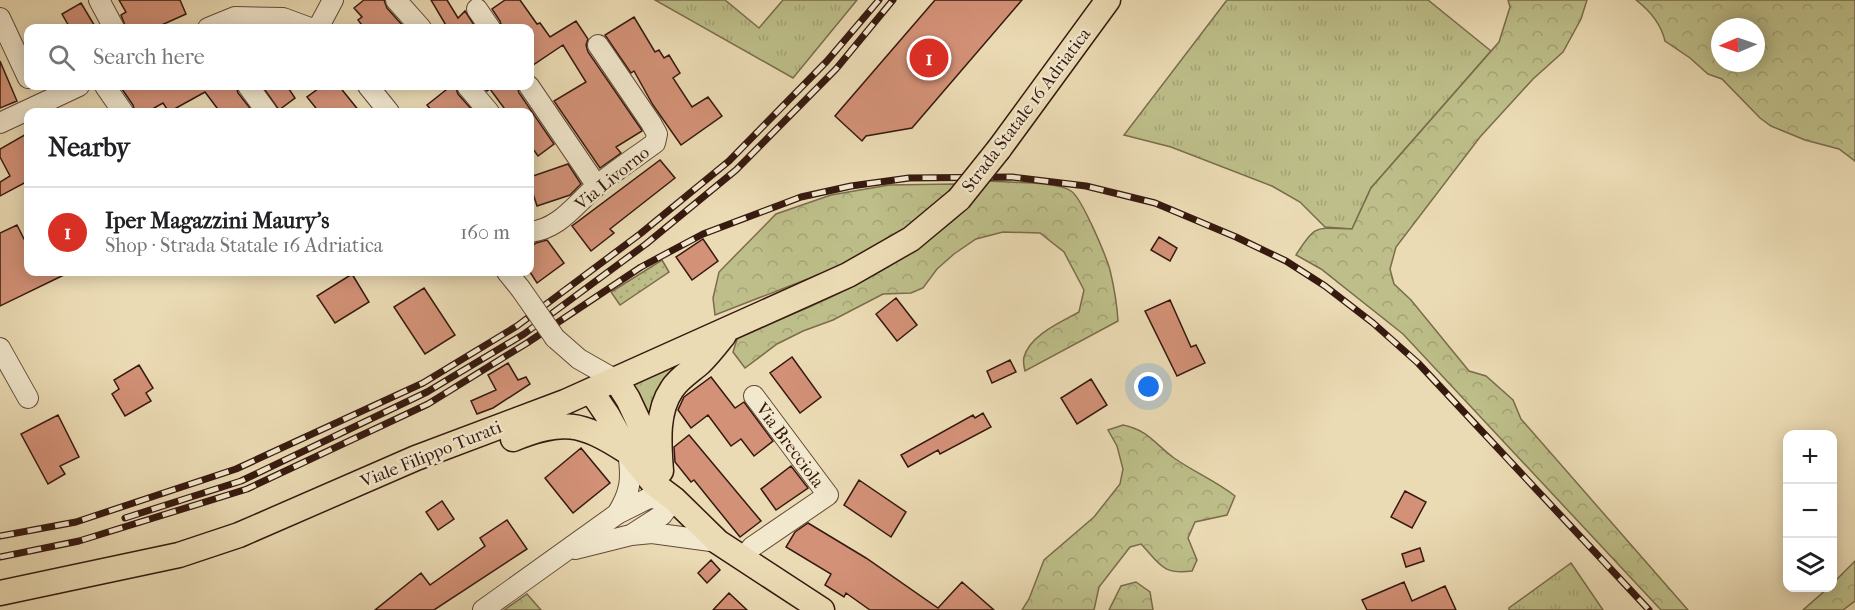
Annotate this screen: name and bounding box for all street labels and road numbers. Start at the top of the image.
street label: Strada Statale 16 Adriatica [958,23,1096,197]
street label: Via Livorno [570,142,654,215]
street label: Via Brecciola [750,398,829,492]
street label: Viale Filippo Turati [357,416,505,493]

